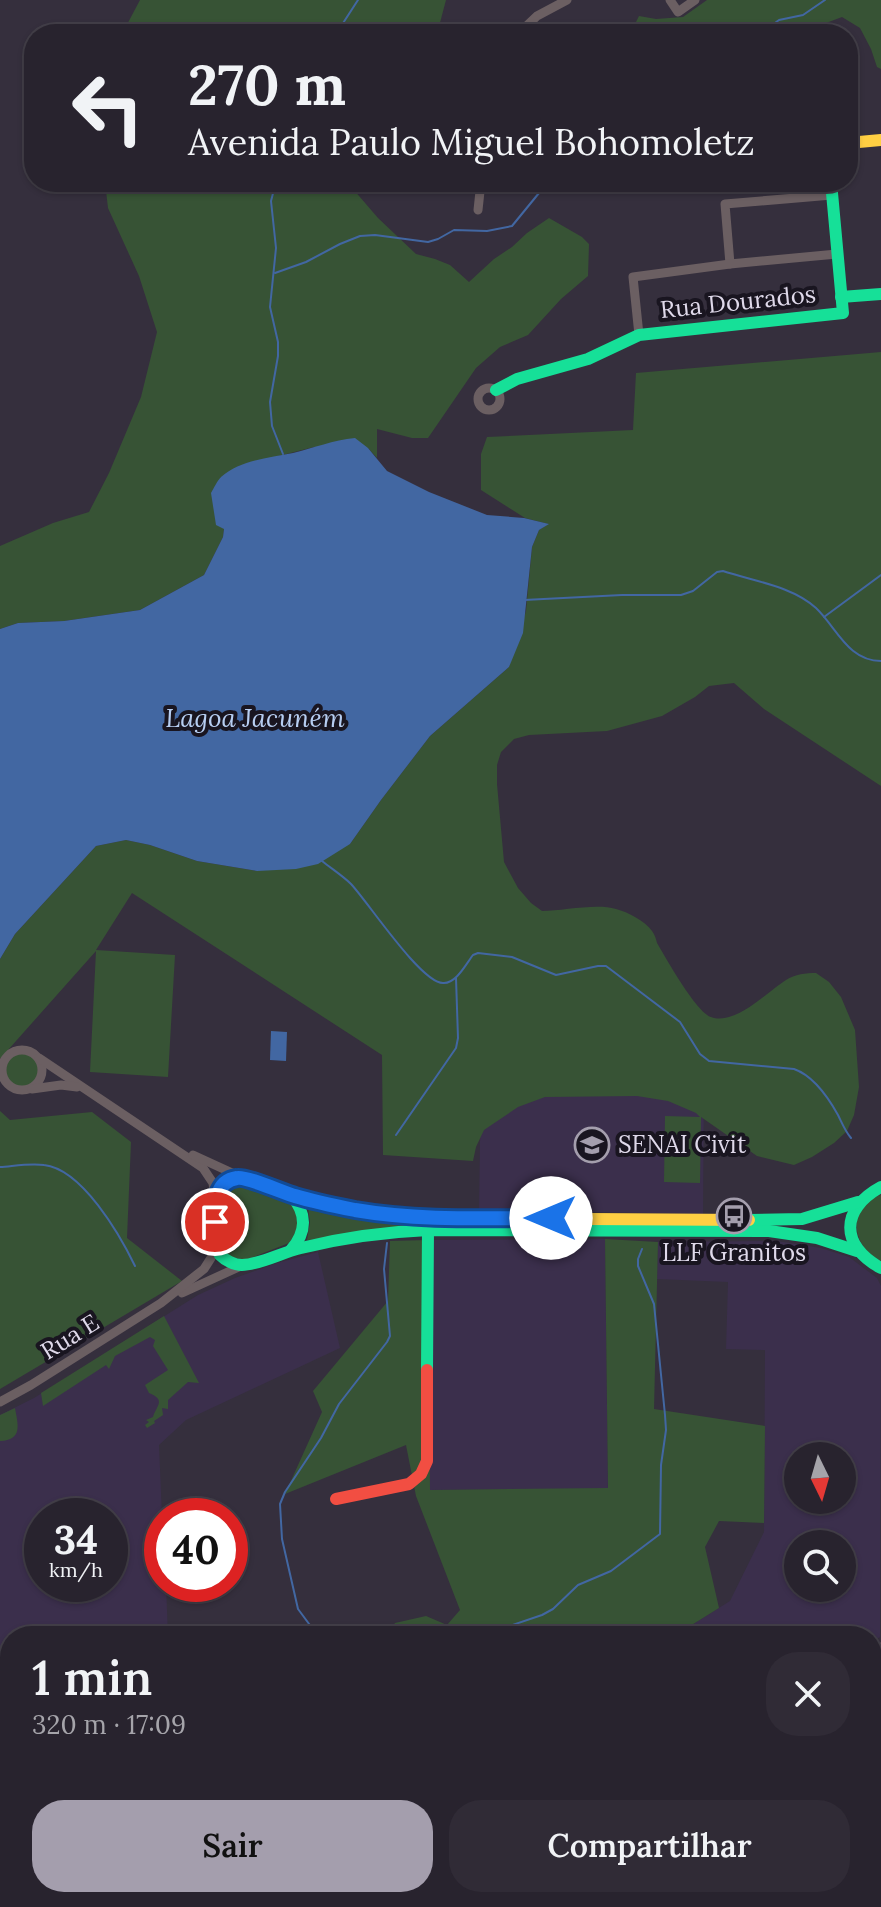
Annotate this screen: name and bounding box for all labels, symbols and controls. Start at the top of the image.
text: 270 m [188,49,346,120]
icon: left [56,56,160,160]
text: Avenida Paulo Miguel Bohomoletz [188,119,755,165]
street label: Rua Dourados [659,278,817,325]
water label: Lagoa Jacuném [165,701,345,734]
school or university icon: SENAI Civit [573,1126,611,1164]
place label: SENAI Civit [618,1129,747,1160]
position arrow [509,1176,593,1260]
pin [181,1188,249,1256]
bus stop icon: LLF Granitos [715,1197,753,1235]
icon: arrive [193,1200,237,1244]
place label: LLF Granitos [662,1237,806,1268]
street label: Rua E [35,1307,105,1366]
north arrow [784,1442,856,1514]
map controls [784,1442,856,1602]
speed limit sign: 40 [144,1498,248,1602]
text: 34 [54,1514,98,1565]
button: search [784,1530,856,1602]
text: km/h [49,1557,103,1582]
text: 1 min [32,1647,152,1708]
button: close [766,1652,850,1736]
text: 320 m · 17:09 [32,1708,186,1741]
button: Sair [32,1800,433,1892]
button: Compartilhar [449,1800,850,1892]

